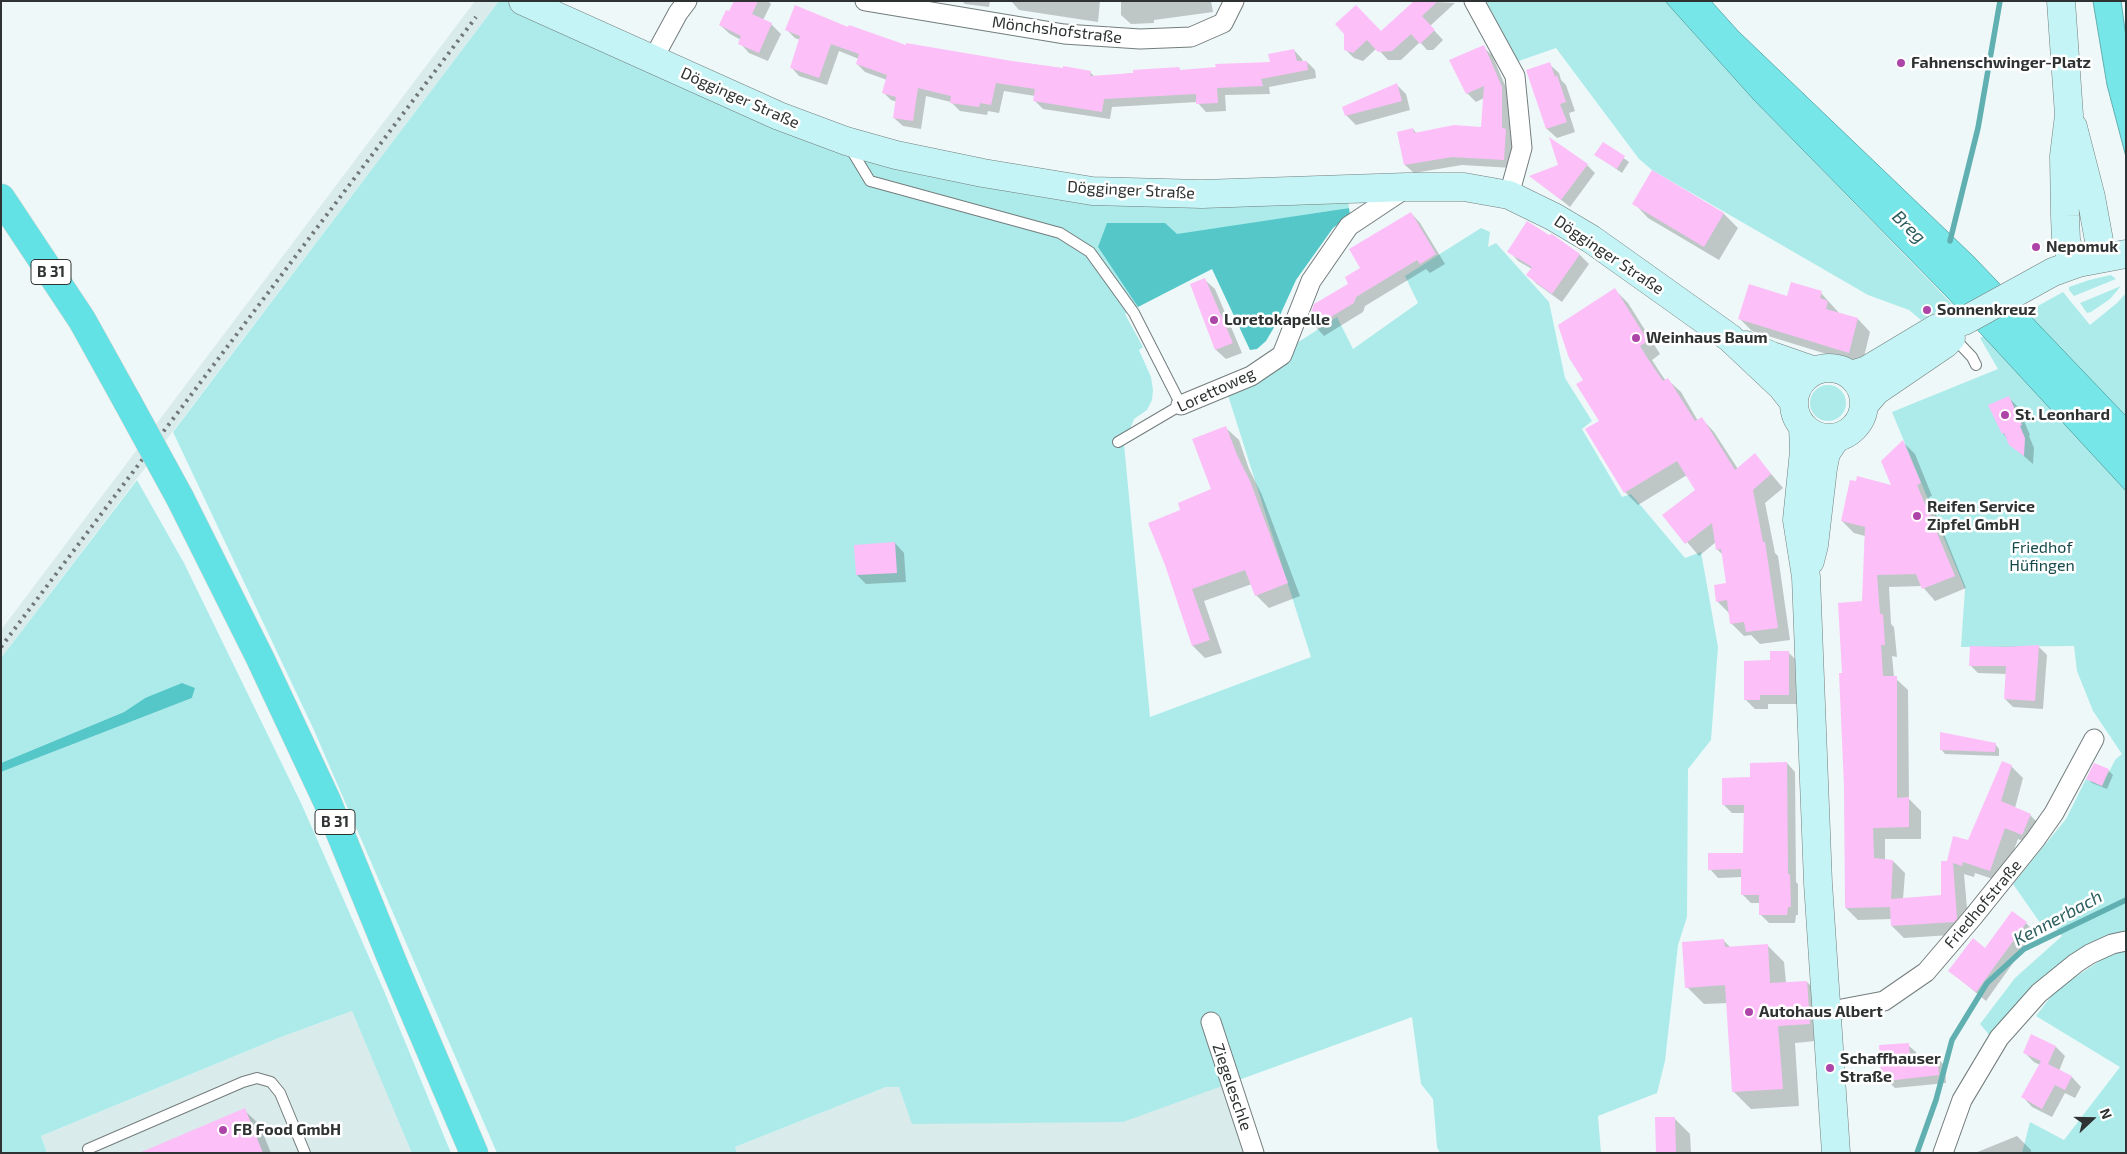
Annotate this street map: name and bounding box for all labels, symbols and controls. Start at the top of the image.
street label: Mönchshofstraße [991,12,1123,48]
place label: Fahnenschwinger-Platz [1911,53,2091,73]
marker: Fahnenschwinger-Platz [1895,57,1907,69]
street label: Dögginger Straße [678,63,802,133]
street label: Dögginger Straße [1067,177,1195,203]
water label: Breg [1888,206,1930,248]
street label: Dögginger Straße [1551,211,1667,299]
place label: Nepomuk [2046,237,2118,257]
marker: Nepomuk [2030,241,2042,253]
road number: B 31 [31,260,71,284]
place label: Sonnenkreuz [1937,300,2036,320]
marker: Sonnenkreuz [1921,304,1933,316]
place label: Loretokapelle [1224,310,1330,330]
marker: Loretokapelle [1208,314,1220,326]
place label: Weinhaus Baum [1646,328,1768,348]
marker: Weinhaus Baum [1630,332,1642,344]
street label: Lorettoweg [1174,364,1258,416]
place label: St. Leonhard [2015,405,2110,425]
marker: St. Leonhard [1999,409,2011,421]
place label: Reifen Service Zipfel GmbH [1927,497,2035,535]
marker: Reifen Service Zipfel GmbH [1911,510,1923,522]
park label: Friedhof Hüfingen [2009,538,2075,576]
road number: B 31 [315,810,355,834]
street label: Friedhofstraße [1940,856,2026,952]
water label: Kennerbach [2010,886,2106,950]
place label: Autohaus Albert [1759,1002,1883,1022]
marker: Autohaus Albert [1743,1006,1755,1018]
street label: Ziegeleschle [1208,1041,1256,1133]
place label: Schaffhauser Straße [1840,1049,1941,1087]
marker: Schaffhauser Straße [1824,1062,1836,1074]
north arrow [2067,1094,2117,1144]
text: N [2097,1106,2116,1121]
place label: FB Food GmbH [233,1120,341,1140]
marker: FB Food GmbH [217,1124,229,1136]

